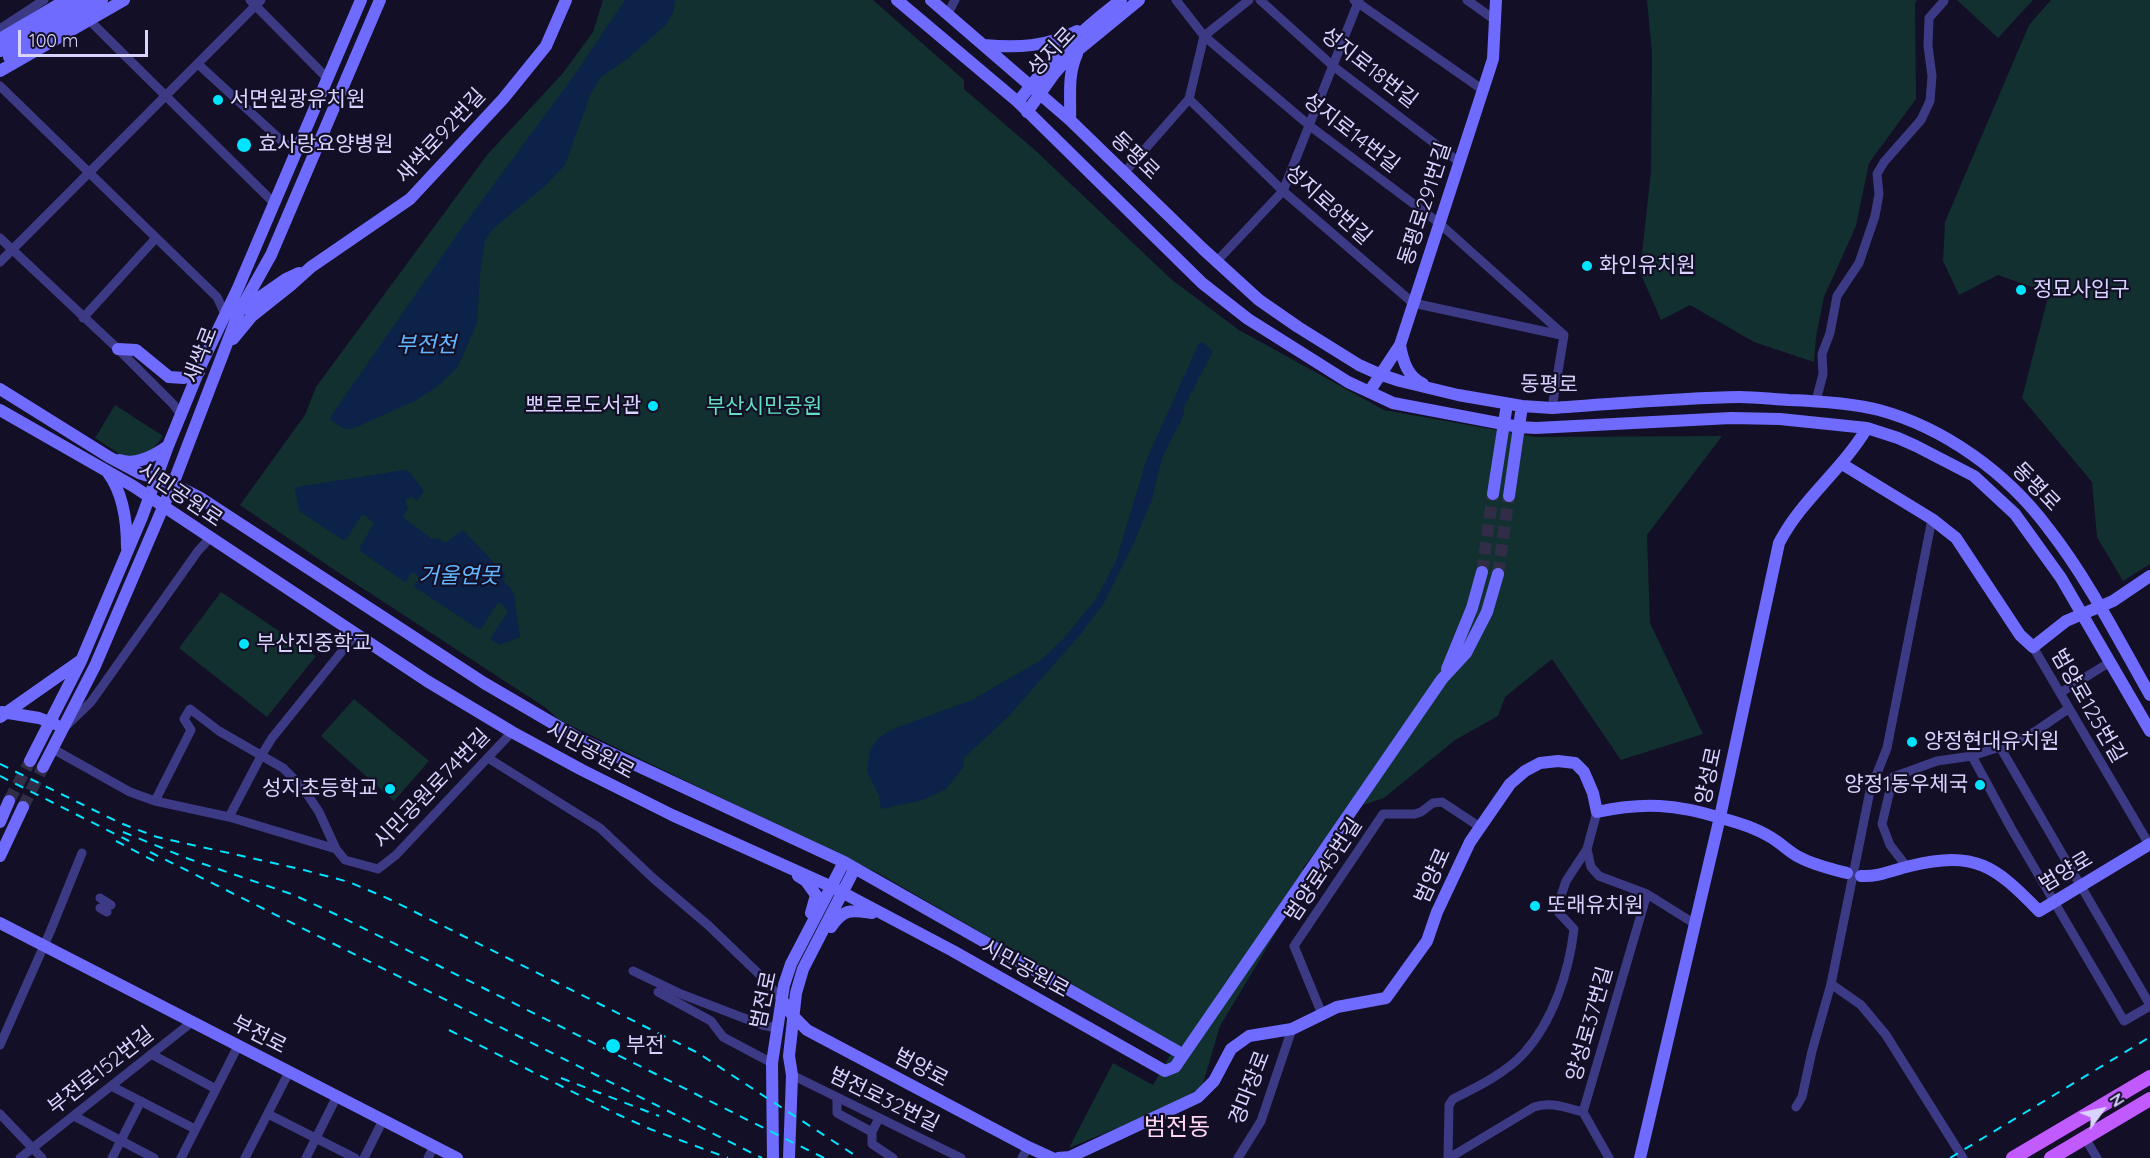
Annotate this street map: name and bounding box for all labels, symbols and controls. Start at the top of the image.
scale bar [21,18,152,56]
street label: 성지로 [1023,22,1081,82]
street label: 성지로18번길 [1316,22,1422,114]
text: 100 m [29,29,78,52]
street label: 새싹로92번길 [391,84,491,188]
place label: 서면원광유치원 [230,87,365,113]
street label: 성지로14번길 [1298,88,1404,178]
marker: 서면원광유치원 [211,93,225,107]
street label: 동평로 [1105,127,1165,185]
place label: 효사랑요양병원 [258,132,393,158]
marker: 효사랑요양병원 [235,136,253,154]
street label: 동평로291번길 [1393,139,1457,269]
street label: 성지로8번길 [1279,160,1377,250]
place label: 화인유치원 [1599,253,1696,279]
marker: 화인유치원 [1580,259,1594,273]
place label: 정묘사입구 [2033,277,2130,303]
marker: 정묘사입구 [2014,283,2028,297]
street label: 새싹로 [179,323,223,387]
water label: 부전천 [396,332,456,358]
street label: 동평로 [1520,372,1578,398]
place label: 뽀로로도서관 [525,393,641,419]
park label: 부산시민공원 [706,394,822,420]
marker: 뽀로로도서관 [646,399,660,413]
street label: 동평로 [2007,457,2065,517]
street label: 시민공원로 [133,458,227,532]
water label: 거울연못 [419,563,499,589]
place label: 부산진중학교 [256,631,372,657]
marker: 부산진중학교 [237,637,251,651]
street label: 범양로125번길 [2045,645,2131,767]
street label: 시민공원로 [541,717,639,785]
street label: 시민공원로74번길 [369,724,495,854]
place label: 양정현대유치원 [1924,729,2059,755]
marker: 양정현대유치원 [1905,735,1919,749]
street label: 양성로 [1691,745,1727,807]
place label: 양정1동우체국 [1844,772,1968,798]
place label: 성지초등학교 [262,776,378,802]
marker: 양정1동우체국 [1973,778,1987,792]
marker: 성지초등학교 [383,782,397,796]
street label: 범양로45번길 [1280,814,1368,926]
street label: 범양로 [1410,844,1456,908]
street label: 범양로 [2035,846,2097,898]
place label: 또래유치원 [1547,893,1644,919]
marker: 또래유치원 [1528,899,1542,913]
street label: 시민공원로 [977,935,1073,1003]
street label: 양성로37번길 [1562,964,1618,1084]
street label: 범전로 [746,969,782,1031]
street label: 부전로 [227,1011,291,1059]
street label: 부전로152번길 [43,1022,159,1120]
place label: 부전 [626,1033,665,1059]
marker: 부전 [604,1037,622,1055]
street label: 범양로 [889,1043,953,1093]
street label: 경마장로 [1224,1047,1276,1129]
street label: 범전로32번길 [825,1063,943,1137]
north arrow [2072,1080,2132,1140]
text: N [2106,1090,2129,1111]
district label: 범전동 [1144,1114,1210,1142]

